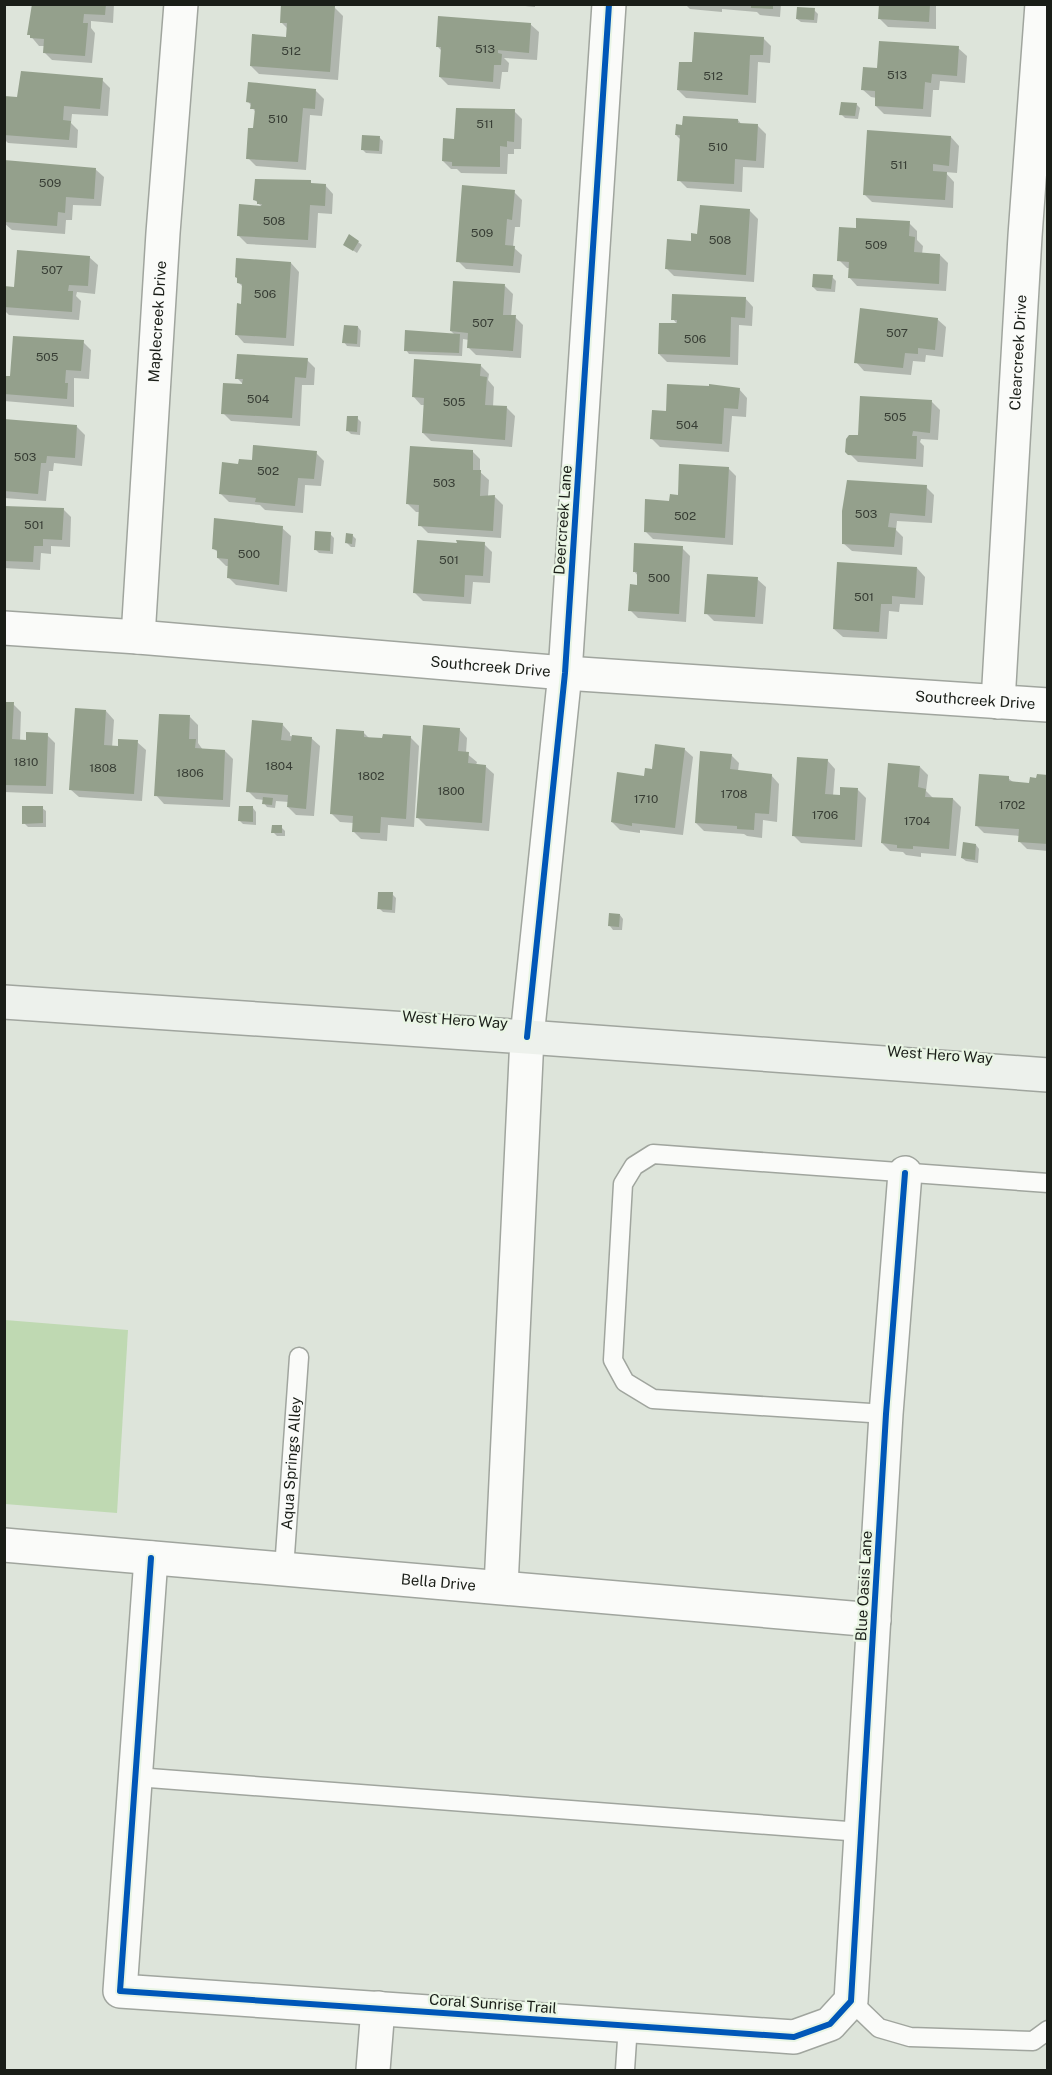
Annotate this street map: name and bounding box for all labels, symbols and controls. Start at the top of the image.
house number: 513 [475,42,495,56]
house number: 512 [281,44,301,58]
house number: 513 [887,68,907,82]
house number: 512 [703,69,723,83]
house number: 510 [268,112,288,126]
house number: 511 [476,117,494,131]
house number: 510 [708,140,728,154]
house number: 511 [890,158,908,172]
house number: 509 [39,176,61,190]
house number: 508 [263,214,286,228]
house number: 509 [471,226,493,240]
house number: 508 [709,233,732,247]
house number: 509 [865,238,887,252]
street label: Maplecreek Drive [145,260,169,383]
house number: 507 [41,263,63,277]
house number: 506 [254,287,276,301]
street label: Clearcreek Drive [1006,294,1030,411]
house number: 507 [472,316,494,330]
house number: 507 [886,326,908,340]
house number: 506 [684,332,706,346]
house number: 505 [36,350,59,364]
house number: 504 [247,392,270,406]
house number: 505 [443,395,466,409]
house number: 505 [884,410,907,424]
house number: 504 [676,418,699,432]
house number: 503 [14,450,36,464]
house number: 502 [257,464,279,478]
street label: Deercreek Lane [550,465,575,575]
house number: 503 [433,476,455,490]
house number: 503 [855,507,877,521]
house number: 502 [674,509,696,523]
house number: 501 [24,518,44,532]
house number: 500 [238,547,260,561]
house number: 501 [439,553,459,567]
house number: 500 [648,571,670,585]
house number: 501 [854,590,874,604]
street label: Southcreek Drive [430,653,551,680]
street label: Southcreek Drive [915,687,1036,712]
house number: 1810 [14,755,38,769]
house number: 1804 [265,759,293,773]
house number: 1808 [89,761,117,775]
house number: 1806 [176,766,204,780]
house number: 1802 [357,769,385,783]
house number: 1800 [437,784,465,798]
house number: 1708 [721,787,748,801]
house number: 1710 [634,792,658,806]
house number: 1702 [999,798,1025,812]
house number: 1706 [812,808,838,822]
house number: 1704 [904,814,931,828]
street label: West Hero Way [402,1007,508,1032]
street label: West Hero Way [887,1042,993,1067]
street label: Aqua Springs Alley [278,1396,304,1530]
street label: Blue Oasis Lane [852,1530,875,1642]
street label: Bella Drive [400,1570,477,1594]
street label: Coral Sunrise Trail [428,1991,558,2016]

